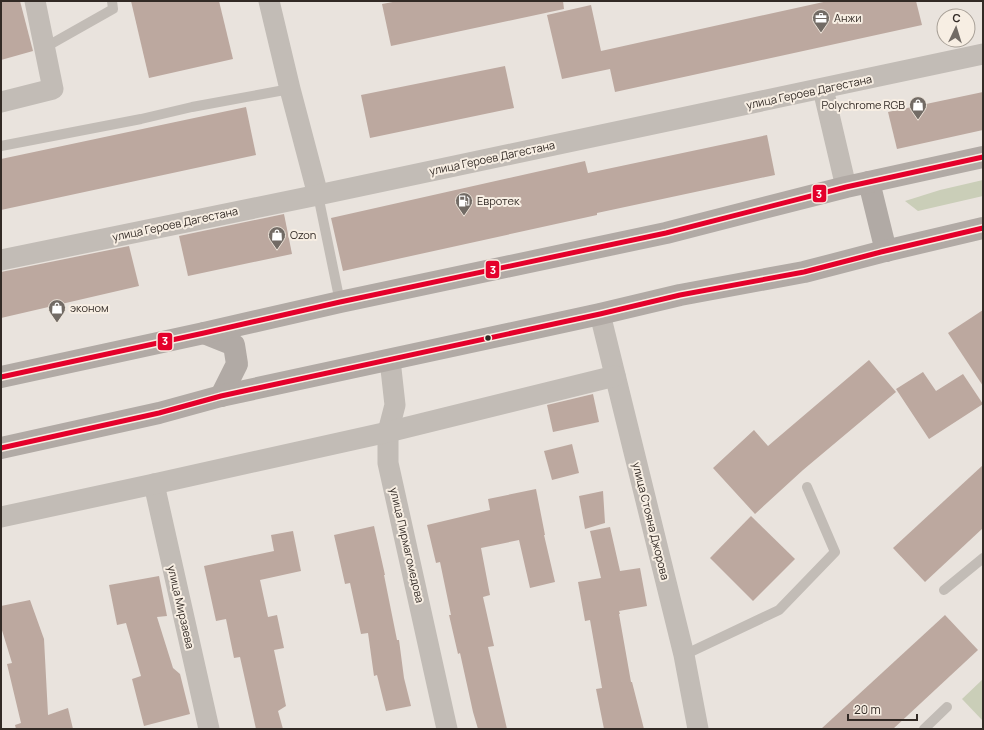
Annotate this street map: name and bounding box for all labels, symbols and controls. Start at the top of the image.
office icon: Анжи [811,8,831,33]
north arrow [936,8,976,48]
place label: Анжи [834,10,861,25]
text: С [952,10,961,25]
street label: улица Героев Дагестана [745,71,873,112]
shop icon: Polychrome RGB [908,95,928,120]
place label: Polychrome RGB [821,97,905,112]
street label: улица Героев Дагестана [428,137,556,178]
line badge: 3 [812,184,827,203]
text: 3 [816,186,822,201]
fuel station icon: Евротек [454,191,474,216]
place label: Евротек [477,193,520,208]
street label: улица Героев Дагестана [111,203,239,244]
shop icon: Ozon [267,225,287,250]
place label: Ozon [290,227,316,242]
line badge: 3 [485,260,500,279]
text: 3 [490,262,496,277]
shop icon: эконом [47,298,67,323]
place label: эконом [70,300,109,315]
line badge: 3 [157,332,173,351]
text: 3 [162,333,168,348]
unlabelled marker [483,333,493,343]
street label: улица Стояна Джорова [630,460,673,581]
street label: улица Пирмагомедова [387,486,428,604]
street label: улица Мирзаева [165,564,198,650]
scale bar [848,696,917,722]
text: 20 m [854,701,881,718]

